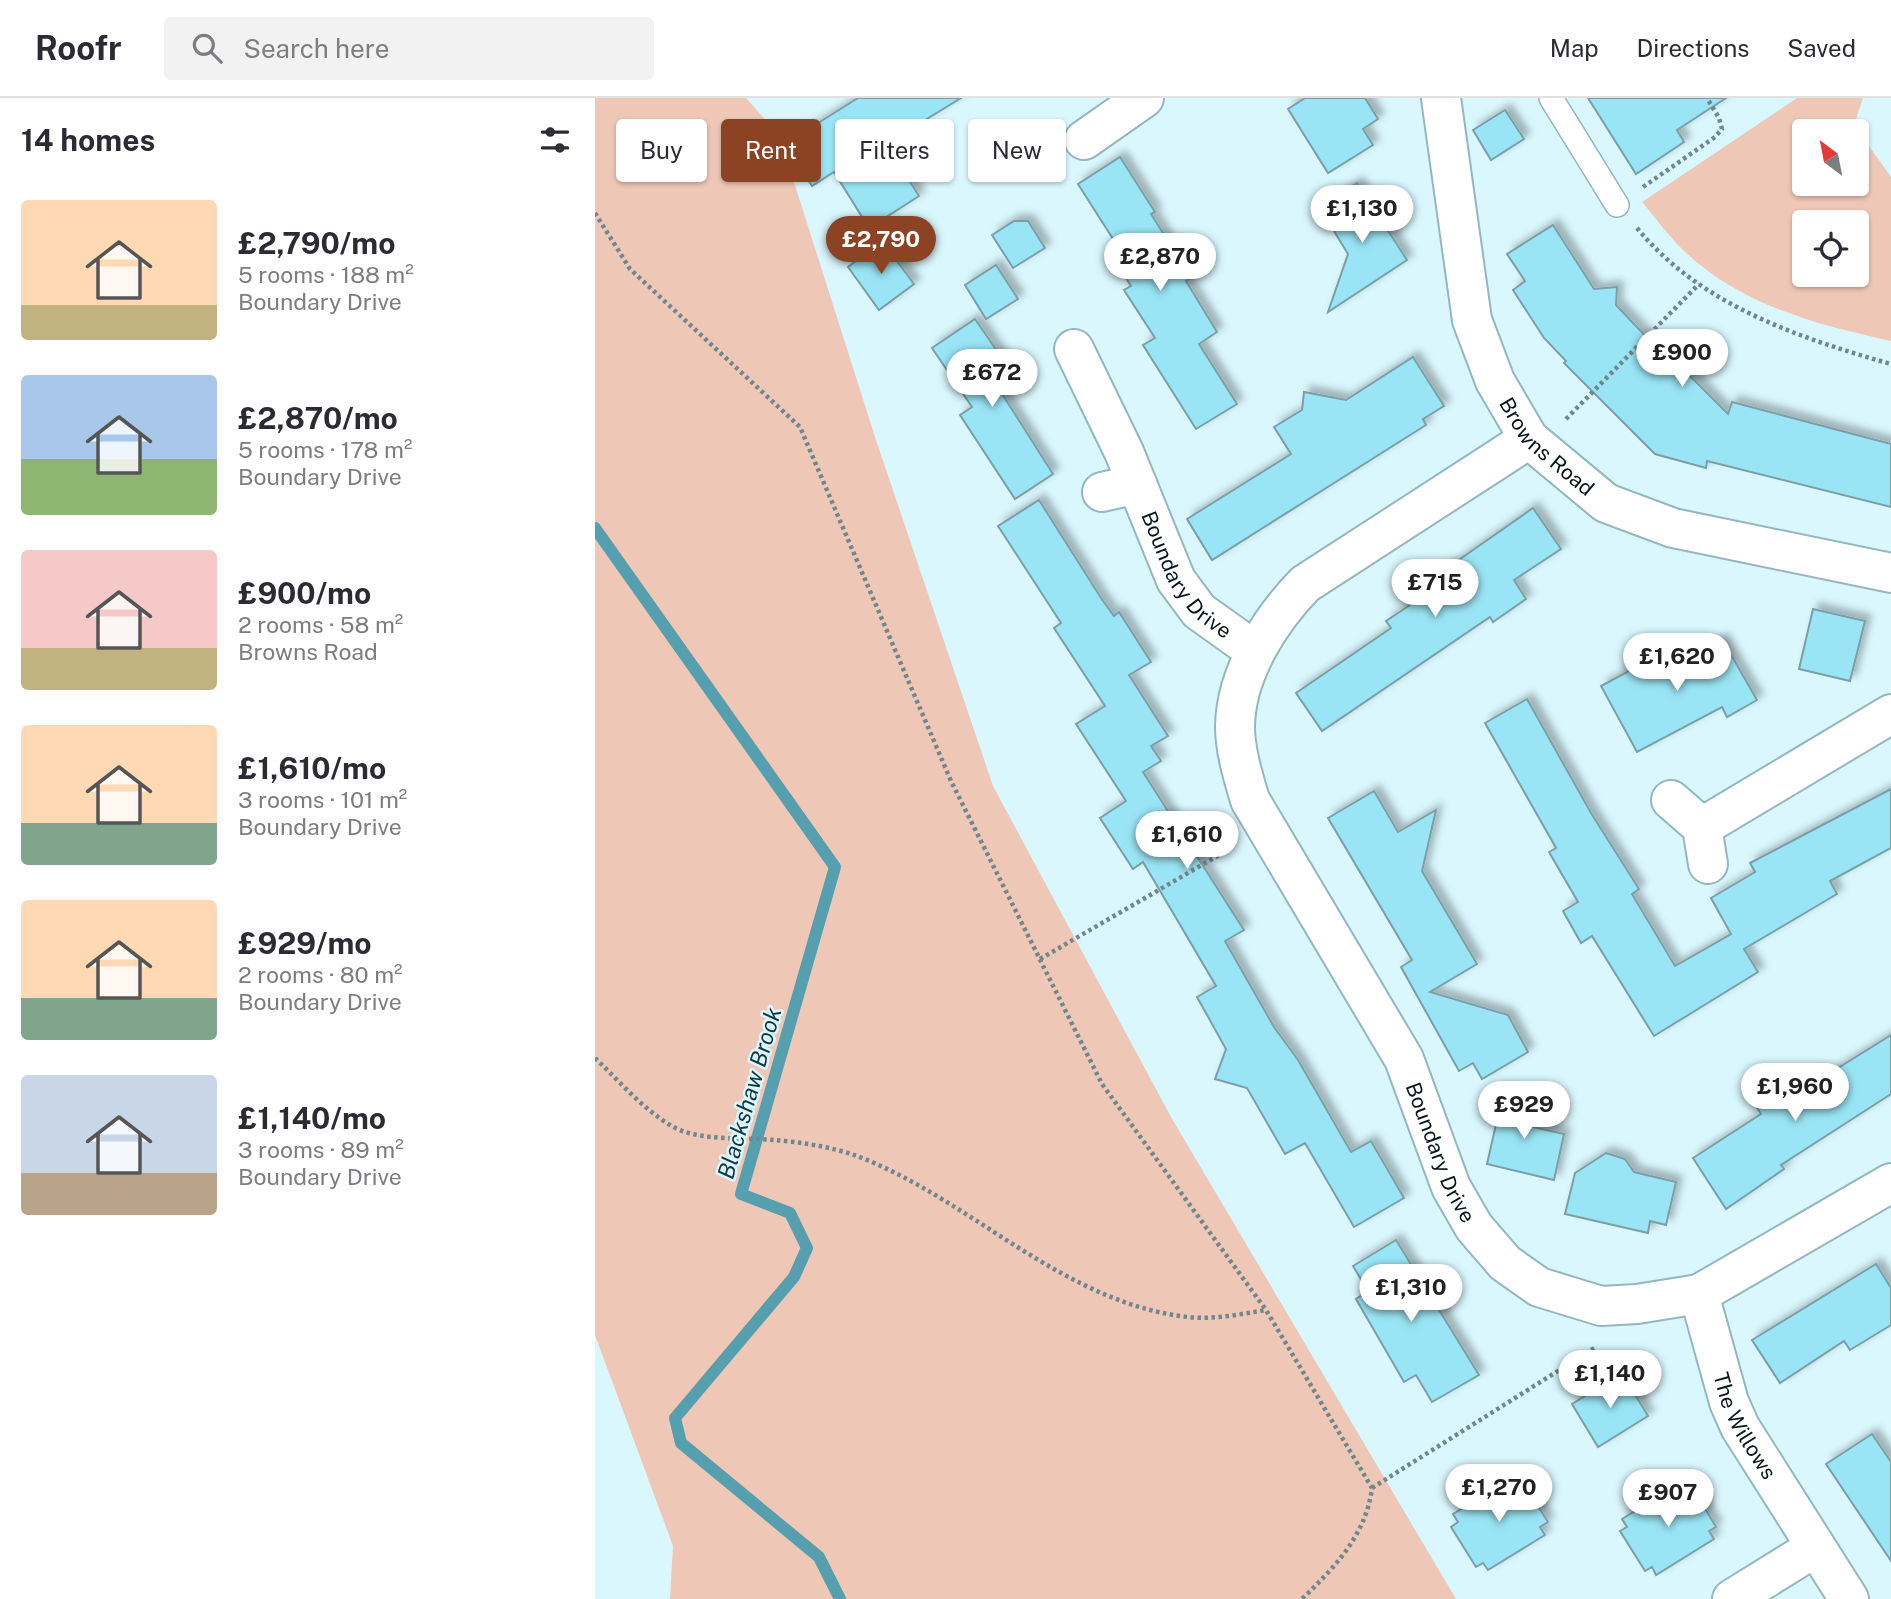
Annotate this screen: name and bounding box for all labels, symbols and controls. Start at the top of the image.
search box [164,17,654,80]
text: Roofr [35,29,122,67]
icon: search [188,29,226,67]
text: Search here [244,33,390,64]
text: Map [1550,34,1599,62]
text: Directions [1637,34,1749,62]
text: Saved [1787,34,1856,62]
chip: Buy [616,119,707,182]
chip: Rent [721,119,821,182]
chip: Filters [835,119,954,182]
chip: New [968,119,1066,182]
north arrow [1792,119,1869,196]
map controls [1792,119,1869,287]
icon: filters [536,121,574,159]
text: 14 homes [21,122,155,158]
pin: £1,130 [1305,186,1419,245]
text: £1,130 [1326,194,1398,221]
button: locate [1792,210,1869,287]
pin: £2,790 [824,216,938,276]
text: £2,790/mo [238,225,395,261]
text: £2,790 [842,225,920,252]
icon: home [77,228,161,312]
pin: £2,870 [1103,234,1217,293]
text: £2,870 [1120,242,1200,269]
text: 5 rooms · 188 m² [238,261,414,288]
text: Boundary Drive [238,288,402,315]
pin: £900 [1641,330,1723,389]
text: £900 [1652,338,1712,365]
pin: £672 [951,350,1033,409]
text: £672 [963,358,1021,385]
street label: Browns Road [1495,393,1599,501]
text: £2,870/mo [238,400,398,436]
icon: home [77,403,161,487]
text: 5 rooms · 178 m² [238,436,412,463]
text: Boundary Drive [238,463,402,490]
street label: Boundary Drive [1137,507,1237,643]
pin: £715 [1394,560,1476,619]
text: £715 [1408,568,1462,595]
text: £900/mo [238,575,371,611]
icon: home [77,578,161,662]
text: 2 rooms · 58 m² [238,611,403,638]
pin: £1,620 [1620,634,1734,693]
text: Browns Road [238,638,378,665]
text: £1,620 [1639,642,1715,669]
text: £1,610/mo [238,750,386,786]
icon: home [77,753,161,837]
text: 3 rooms · 101 m² [238,786,407,813]
pin: £1,610 [1130,812,1244,871]
text: Boundary Drive [238,813,402,840]
text: £1,610 [1152,820,1222,847]
text: £929/mo [238,925,372,961]
icon: home [77,928,161,1012]
text: 2 rooms · 80 m² [238,961,403,988]
text: Boundary Drive [238,988,402,1015]
water label: Blackshaw Brook [712,1004,787,1182]
pin: £1,960 [1738,1063,1852,1123]
text: £1,960 [1757,1072,1833,1099]
street label: Boundary Drive [1401,1079,1481,1227]
pin: £929 [1483,1082,1565,1141]
text: £929 [1494,1090,1554,1117]
text: £1,140/mo [238,1100,386,1136]
icon: home [77,1103,161,1187]
text: 3 rooms · 89 m² [238,1136,404,1163]
text: Boundary Drive [238,1163,402,1190]
pin: £1,310 [1354,1264,1468,1324]
text: £1,310 [1375,1273,1447,1300]
pin: £1,140 [1553,1350,1667,1410]
text: £1,140 [1575,1359,1645,1386]
street label: The Willows [1709,1369,1782,1484]
pin: £1,270 [1442,1464,1556,1524]
pin: £907 [1627,1470,1709,1529]
text: £1,270 [1461,1473,1537,1500]
text: £907 [1639,1478,1697,1505]

